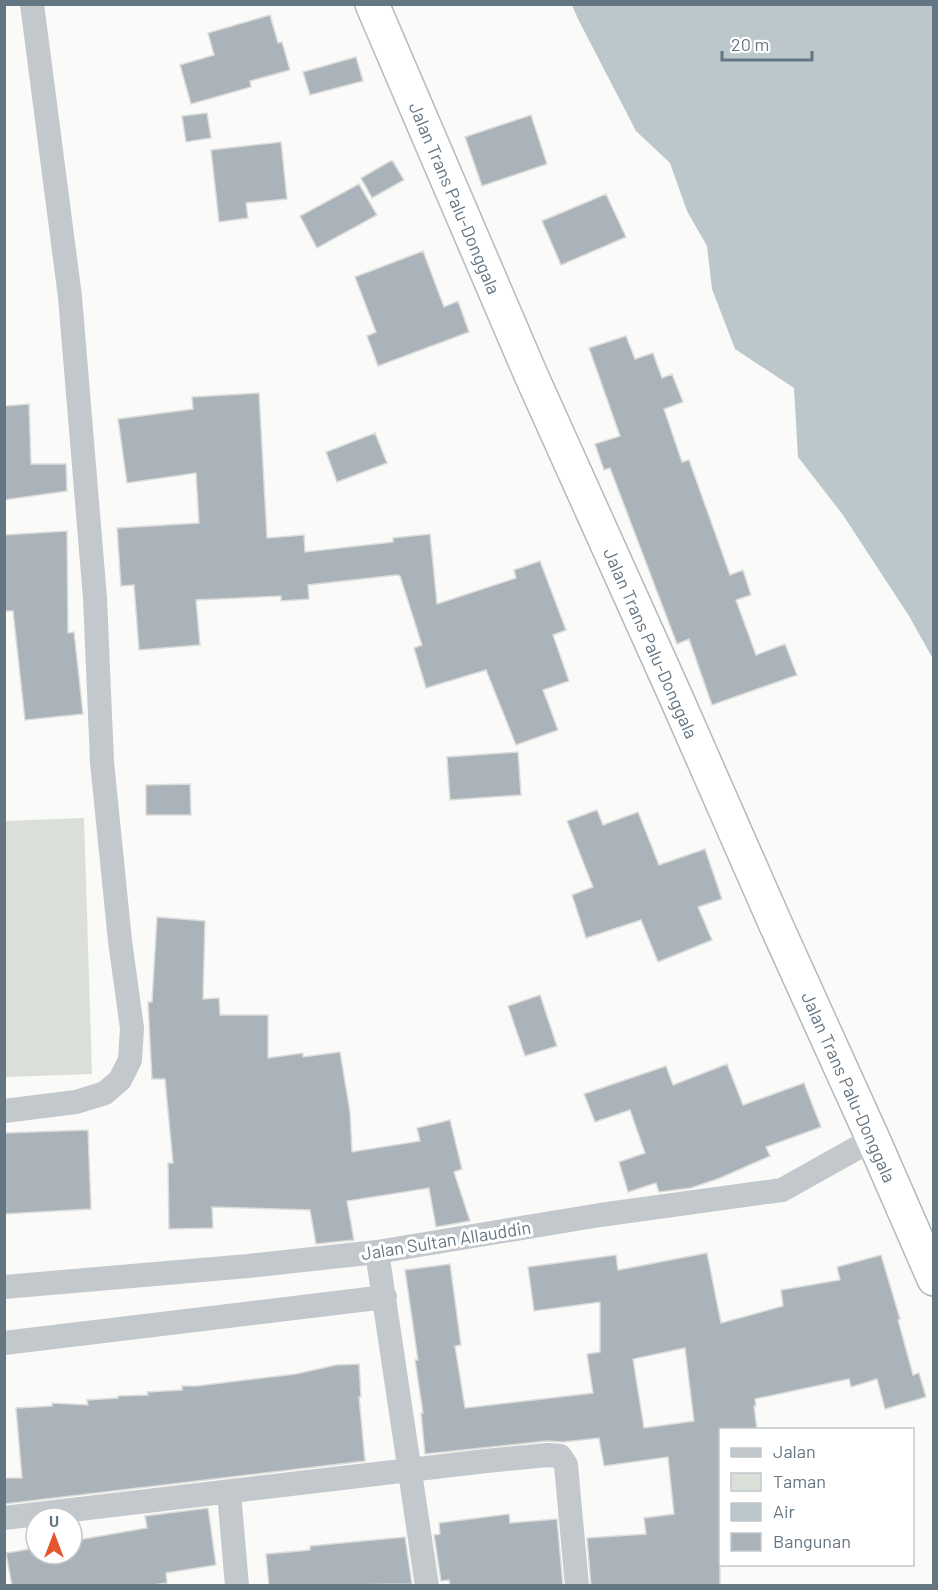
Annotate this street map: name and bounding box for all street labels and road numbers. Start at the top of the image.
street label: Jalan Trans Palu-Donggala [405,99,505,297]
street label: Jalan Trans Palu-Donggala [599,544,703,742]
street label: Jalan Trans Palu-Donggala [797,988,901,1186]
street label: Jalan Sultan Allauddin [360,1216,532,1264]

